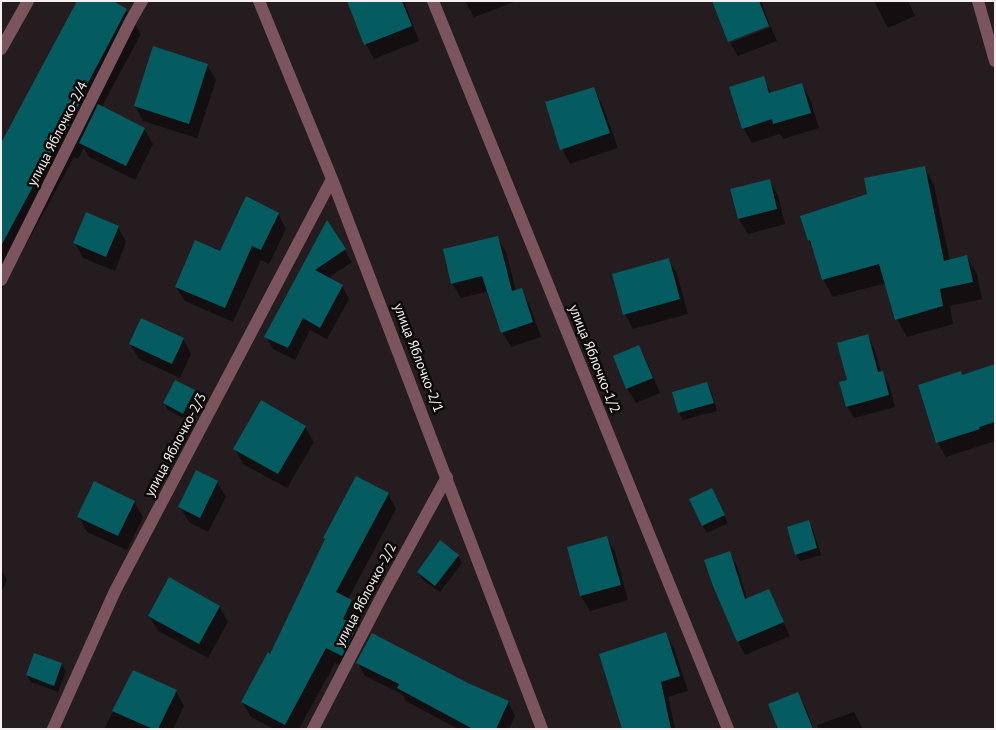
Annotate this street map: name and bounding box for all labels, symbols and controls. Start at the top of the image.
street label: улица Яблочко-2/4 [24,79,92,189]
street label: улица Яблочко-2/1 [389,301,447,415]
street label: улица Яблочко-1/2 [565,302,623,416]
street label: улица Яблочко-2/3 [141,390,211,500]
street label: улица Яблочко-2/2 [331,540,401,650]

